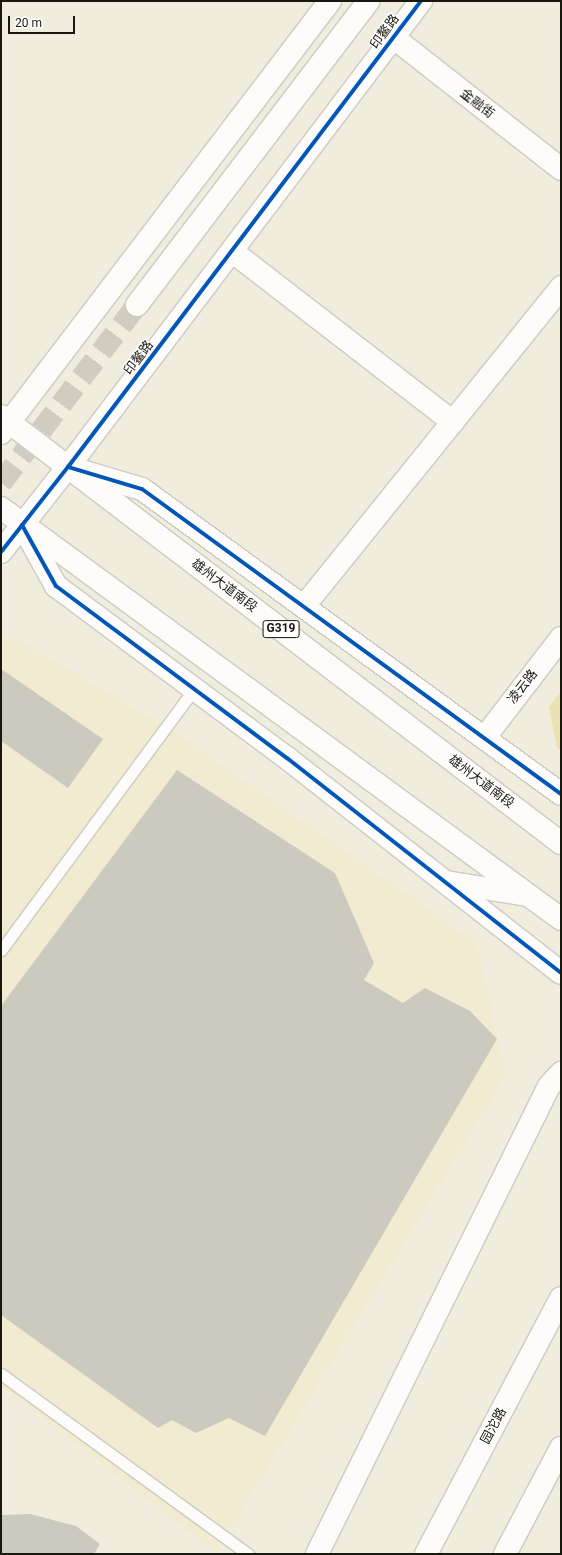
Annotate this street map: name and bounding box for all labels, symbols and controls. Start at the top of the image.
scale bar [10,8,77,34]
street label: 印鳌路 [367,12,403,52]
text: 20 m [15,16,42,30]
street label: 金融街 [457,86,497,122]
street label: 印鳌路 [121,338,157,378]
street label: 雄州大道南段 [188,556,260,616]
road number: G319 [262,619,300,639]
street label: 凌云路 [505,667,541,707]
street label: 雄州大道南段 [445,752,517,812]
street label: 园沱路 [478,1405,510,1447]

